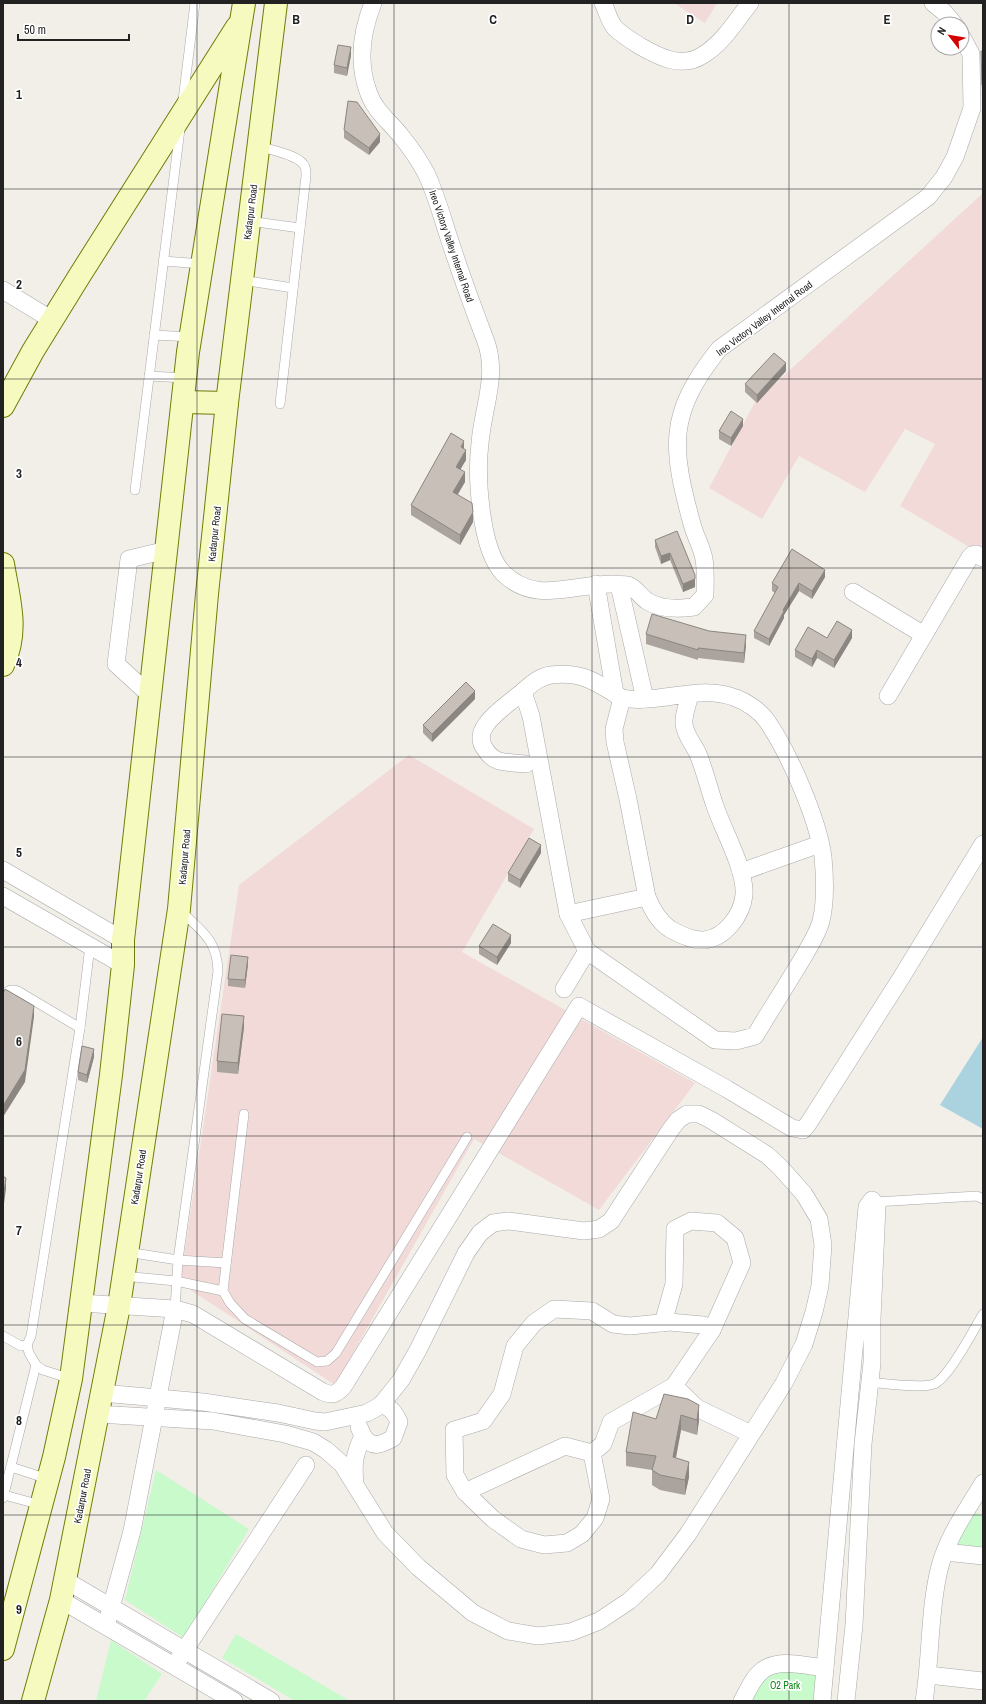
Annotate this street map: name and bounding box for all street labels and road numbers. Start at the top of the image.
street label: Kadarpur Road [241,184,260,240]
street label: Ireo Victory Valley Internal Road [426,189,477,304]
street label: Ireo Victory Valley Internal Road [714,278,815,359]
street label: Kadarpur Road [205,506,224,562]
street label: Kadarpur Road [176,829,193,885]
street label: Kadarpur Road [128,1149,149,1206]
street label: Kadarpur Road [71,1468,94,1525]

